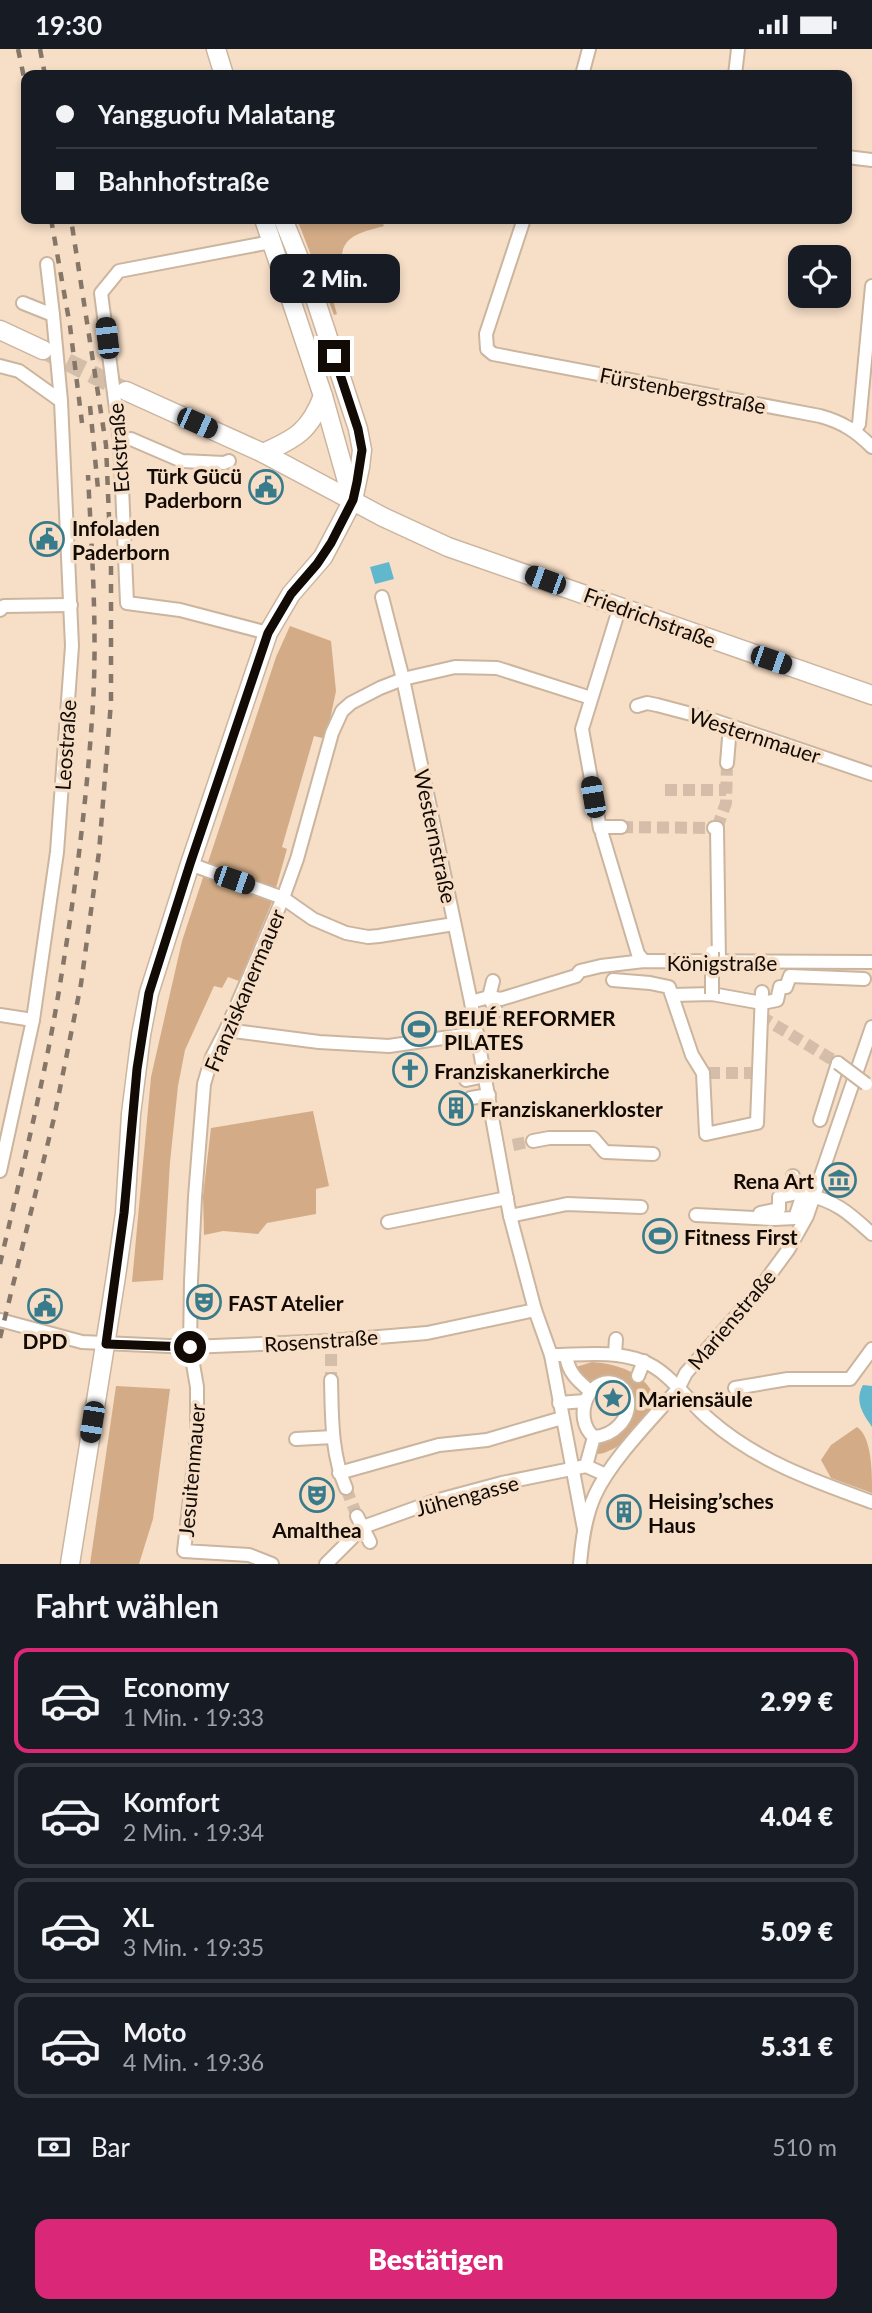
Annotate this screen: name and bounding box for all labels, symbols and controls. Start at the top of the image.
text: 19:30 [35,9,102,41]
text: Yangguofu Malatang [98,98,335,130]
text: Bahnhofstraße [98,165,269,197]
map controls [788,245,851,308]
button: locate [788,245,851,308]
callout: 2 Min. [269,254,399,303]
text: 2 Min. [302,264,368,292]
car [95,316,120,360]
route end [318,340,350,372]
street label: Fürstenbergstraße [598,362,768,418]
street label: Eckstraße [102,402,134,494]
car [174,405,221,441]
place label: Türk Gücü Paderborn [144,463,242,512]
public building icon: Türk Gücü Paderborn [247,468,285,506]
place label: Infoladen Paderborn [72,515,170,564]
public building icon: Infoladen Paderborn [28,520,66,558]
car [522,563,569,597]
street label: Friedrichstraße [581,582,719,652]
car [748,643,795,677]
street label: Leostraße [49,699,81,791]
street label: Westernmauer [686,702,824,768]
street label: Westernstraße [410,767,462,905]
car [580,774,607,820]
car [211,863,258,897]
street label: Franziskanermauer [199,905,290,1075]
street label: Königstraße [667,950,777,975]
place label: BEIJÉ REFORMER PILATES [444,1005,616,1054]
sports icon: BEIJÉ REFORMER PILATES [400,1010,438,1048]
church icon: Franziskanerkirche [391,1051,429,1089]
place label: Franziskanerkirche [434,1058,610,1083]
building icon: Franziskanerkloster [437,1089,475,1127]
place label: Franziskanerkloster [480,1096,663,1121]
museum icon: Rena Art [820,1161,858,1199]
place label: Rena Art [733,1168,814,1193]
sports icon: Fitness First [641,1217,679,1255]
place label: Fitness First [684,1224,798,1249]
street label: Marienstraße [682,1264,780,1374]
theatre icon: FAST Atelier [185,1283,223,1321]
public building icon: DPD [26,1287,64,1325]
place label: FAST Atelier [228,1290,344,1315]
street label: Rosenstraße [263,1324,379,1356]
place label: DPD [23,1328,67,1353]
route start [174,1331,206,1363]
place icon: Mariensäule [594,1379,632,1417]
place label: Mariensäule [638,1386,753,1411]
car [79,1400,106,1444]
street label: Jesuitenmauer [173,1402,209,1538]
street label: Jühengasse [413,1469,521,1521]
theatre icon: Amalthea [298,1476,336,1514]
place label: Heising’sches Haus [648,1488,774,1537]
building icon: Heising’sches Haus [605,1493,643,1531]
place label: Amalthea [271,1517,362,1542]
text: Fahrt wählen [35,1586,219,1625]
icon: car [39,1669,102,1732]
text: Economy [123,1671,229,1703]
text: 2.99 € [760,1685,833,1717]
text: 1 Min. · 19:33 [123,1703,264,1731]
icon: car [39,1784,102,1847]
text: Komfort [123,1786,220,1818]
text: 4.04 € [760,1800,833,1832]
text: 2 Min. · 19:34 [123,1818,264,1846]
icon: car [39,1899,102,1962]
text: XL [123,1901,154,1933]
text: 5.09 € [760,1915,833,1947]
text: 3 Min. · 19:35 [123,1933,264,1961]
icon: car [39,2014,102,2077]
text: Moto [123,2016,186,2048]
text: 5.31 € [760,2030,833,2062]
text: 4 Min. · 19:36 [123,2048,264,2076]
icon: cash [35,2128,73,2166]
text: Bar [91,2131,130,2163]
text: 510 m [772,2133,837,2161]
button: Bestätigen [35,2219,837,2299]

